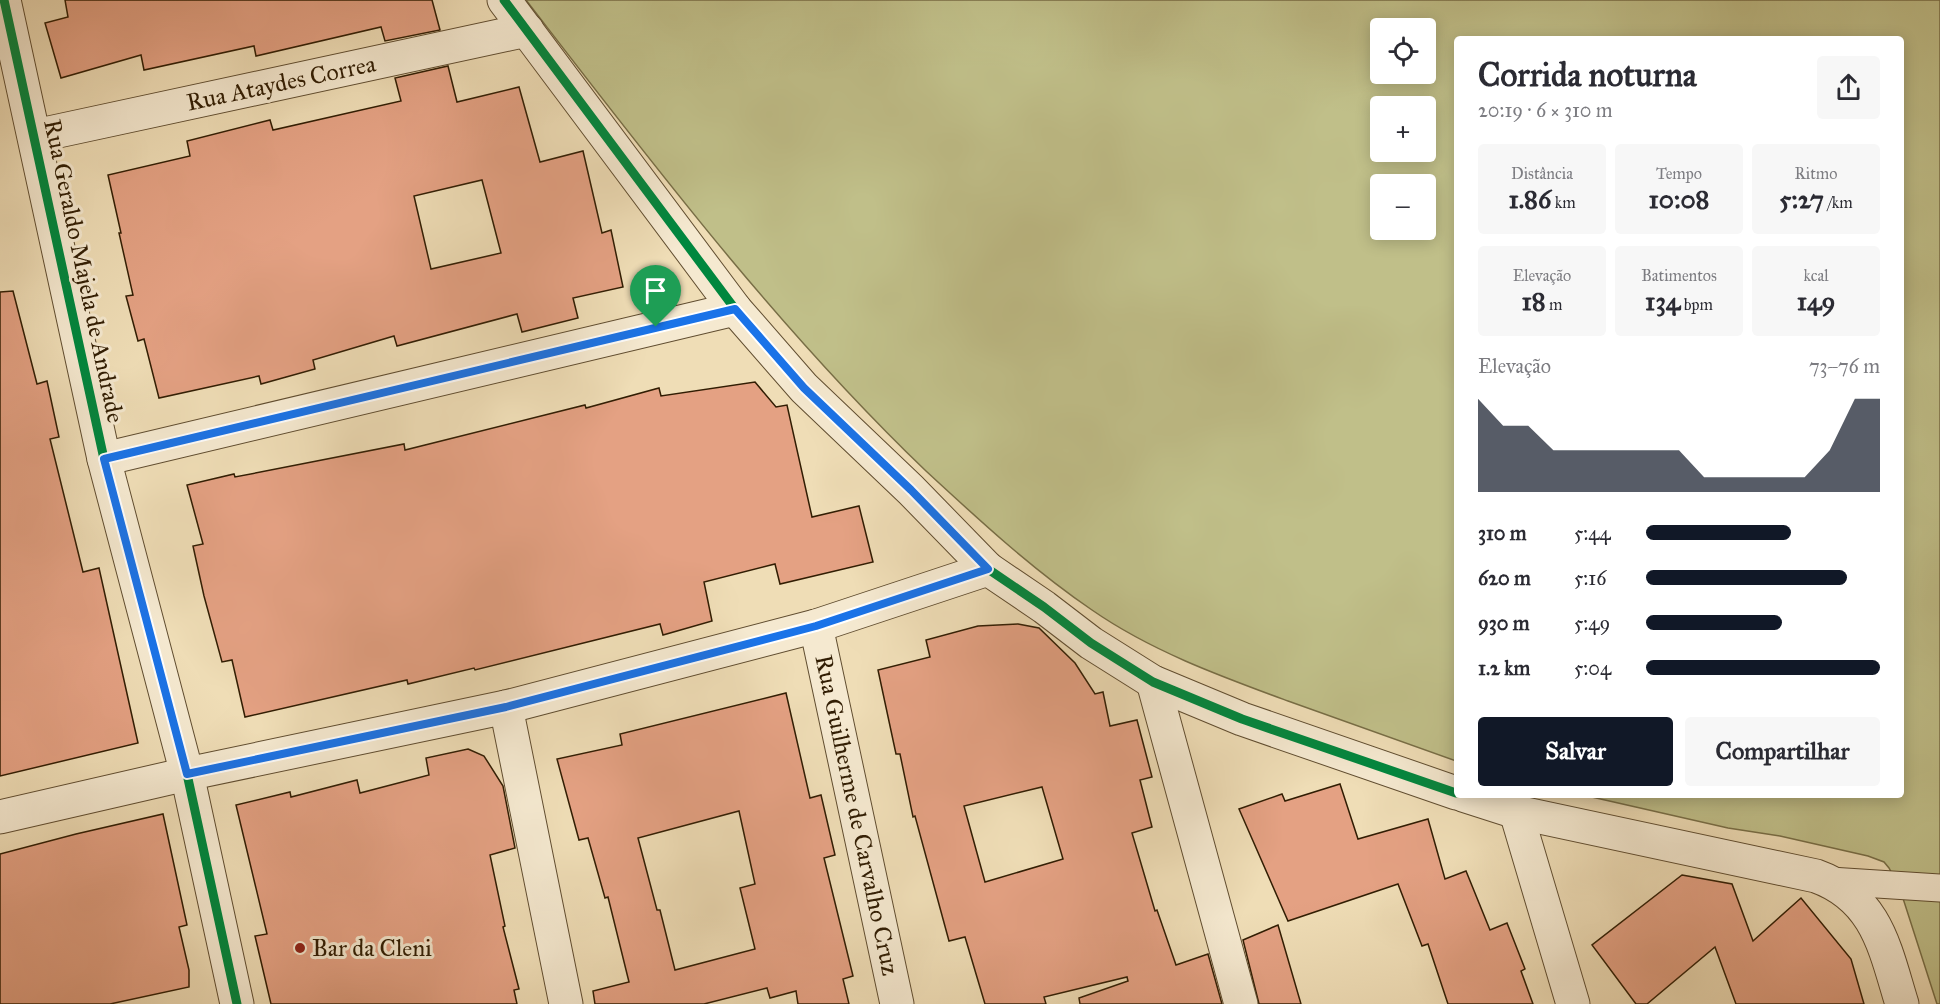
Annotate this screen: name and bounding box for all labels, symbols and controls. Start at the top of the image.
map controls [1370,18,1436,240]
button: locate [1370,18,1436,84]
street label: Rua Ataydes Correa [184,48,379,118]
text: Corrida noturna [1478,55,1697,95]
button: share [1817,56,1880,119]
button: + [1370,96,1436,162]
text: 20:19 · 6 × 310 m [1478,98,1613,122]
street label: Rua Geraldo Majela de Andrade [37,117,131,425]
text: Distância [1511,164,1573,183]
text: Tempo [1656,164,1702,183]
text: Ritmo [1795,164,1837,183]
button: − [1370,174,1436,240]
text: 1.86 [1508,183,1551,215]
text: 10:08 [1649,183,1709,215]
text: 5:27 [1779,183,1824,215]
text: km [1551,193,1576,212]
text: /km [1824,193,1853,212]
pin [630,265,681,327]
text: Elevação [1513,266,1571,285]
text: Batimentos [1641,266,1717,285]
text: kcal [1803,266,1829,285]
icon: arrive [639,274,672,307]
text: 18 [1522,285,1546,317]
text: 134 [1645,285,1680,317]
text: 149 [1797,285,1835,317]
text: m [1546,295,1563,314]
text: bpm [1680,295,1713,314]
text: Elevação [1478,354,1551,378]
text: 73–76 m [1809,354,1880,378]
text: 310 m [1478,521,1527,545]
text: 5:44 [1574,521,1611,545]
text: 620 m [1478,566,1531,590]
text: 5:16 [1574,566,1606,590]
text: 930 m [1478,611,1530,635]
text: 5:49 [1574,611,1610,635]
street label: Rua Guilherme de Carvalho Cruz [808,652,906,978]
text: 1.2 km [1478,656,1530,680]
text: 5:04 [1574,656,1611,680]
button: Salvar [1478,717,1673,786]
button: Compartilhar [1685,717,1880,786]
place label: Bar da Cleni [312,933,432,963]
marker: Bar da Cleni [293,941,307,955]

